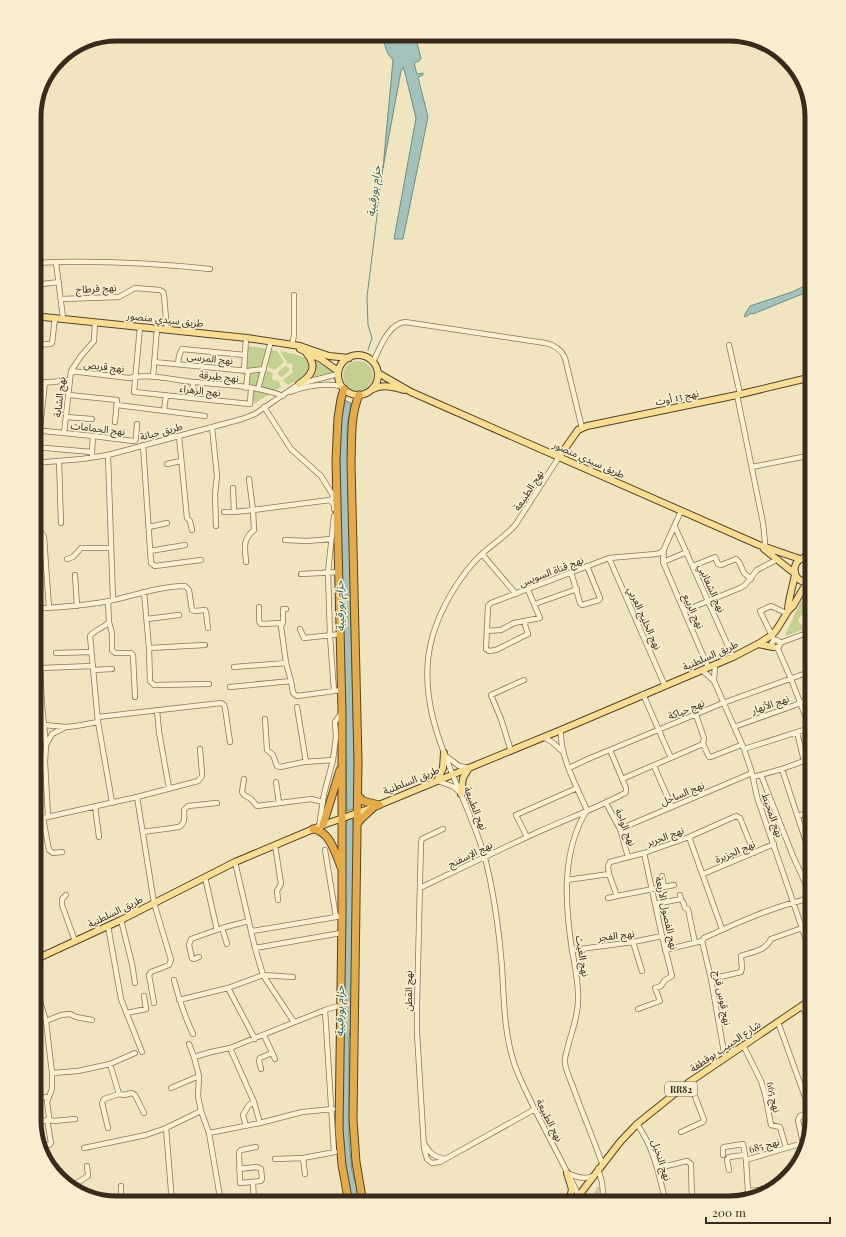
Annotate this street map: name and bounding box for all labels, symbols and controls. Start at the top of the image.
water label: حزام بورقيبة [362,164,386,218]
street label: نهج قرطاج [75,280,117,297]
street label: طريق سيدي منصور [125,308,205,331]
street label: نهج المرسى [186,349,234,368]
street label: نهج قربص [83,357,125,376]
street label: نهج طبرقة [198,367,240,386]
street label: نهج الشابة [50,376,69,418]
street label: نهج الزهراء [179,381,222,400]
street label: نهج 13 أوت [654,386,700,409]
street label: نهج الحمامات [70,418,126,439]
street label: طريق حبانة [138,419,184,443]
street label: طريق سيدي منصور [549,436,627,482]
street label: نهج الطبيعة [510,467,547,514]
street label: نهج قناة السويس [517,552,586,591]
street label: نهج الشعانبي [694,561,729,615]
water label: حزام بورقيبة [331,580,349,632]
street label: نهج الخليج العربي [624,584,665,653]
street label: نهج الربيع [679,591,708,631]
street label: طريق السلطنية [680,636,740,674]
street label: نهج الأنهار [748,691,791,718]
street label: نهج حياكة [666,695,707,724]
street label: طريق السلطنية [381,762,441,798]
street label: نهج الساحل [658,777,707,809]
street label: نهج الطبيعة [460,784,491,833]
street label: نهج المحيط [758,791,787,840]
street label: نهج الواحة [611,806,640,849]
street label: نهج الحرير [643,823,686,850]
street label: نهج الجزيرة [713,836,758,867]
street label: نهج الإسفنج [446,837,495,872]
street label: نهج الفصول الأربعة [651,875,682,951]
street label: طريق السلطنية [85,892,145,930]
street label: نهج الفجر [596,926,636,945]
street label: نهج الغيث [572,934,593,978]
street label: نهج القطن [401,970,416,1012]
street label: نهج قوس قزح [710,970,735,1027]
water label: حزام بورقيبة [331,985,349,1037]
street label: شارع الحبيب بوقطفة [687,1017,764,1076]
street label: نهج 665 [762,1080,785,1114]
road number: RR82 [665,1082,697,1096]
street label: نهج الطبيعة [532,1096,567,1144]
street label: نهج 685 [747,1134,782,1157]
street label: نهج النخيل [648,1138,675,1183]
scale bar [706,1199,830,1225]
text: 200 m [712,1204,746,1220]

